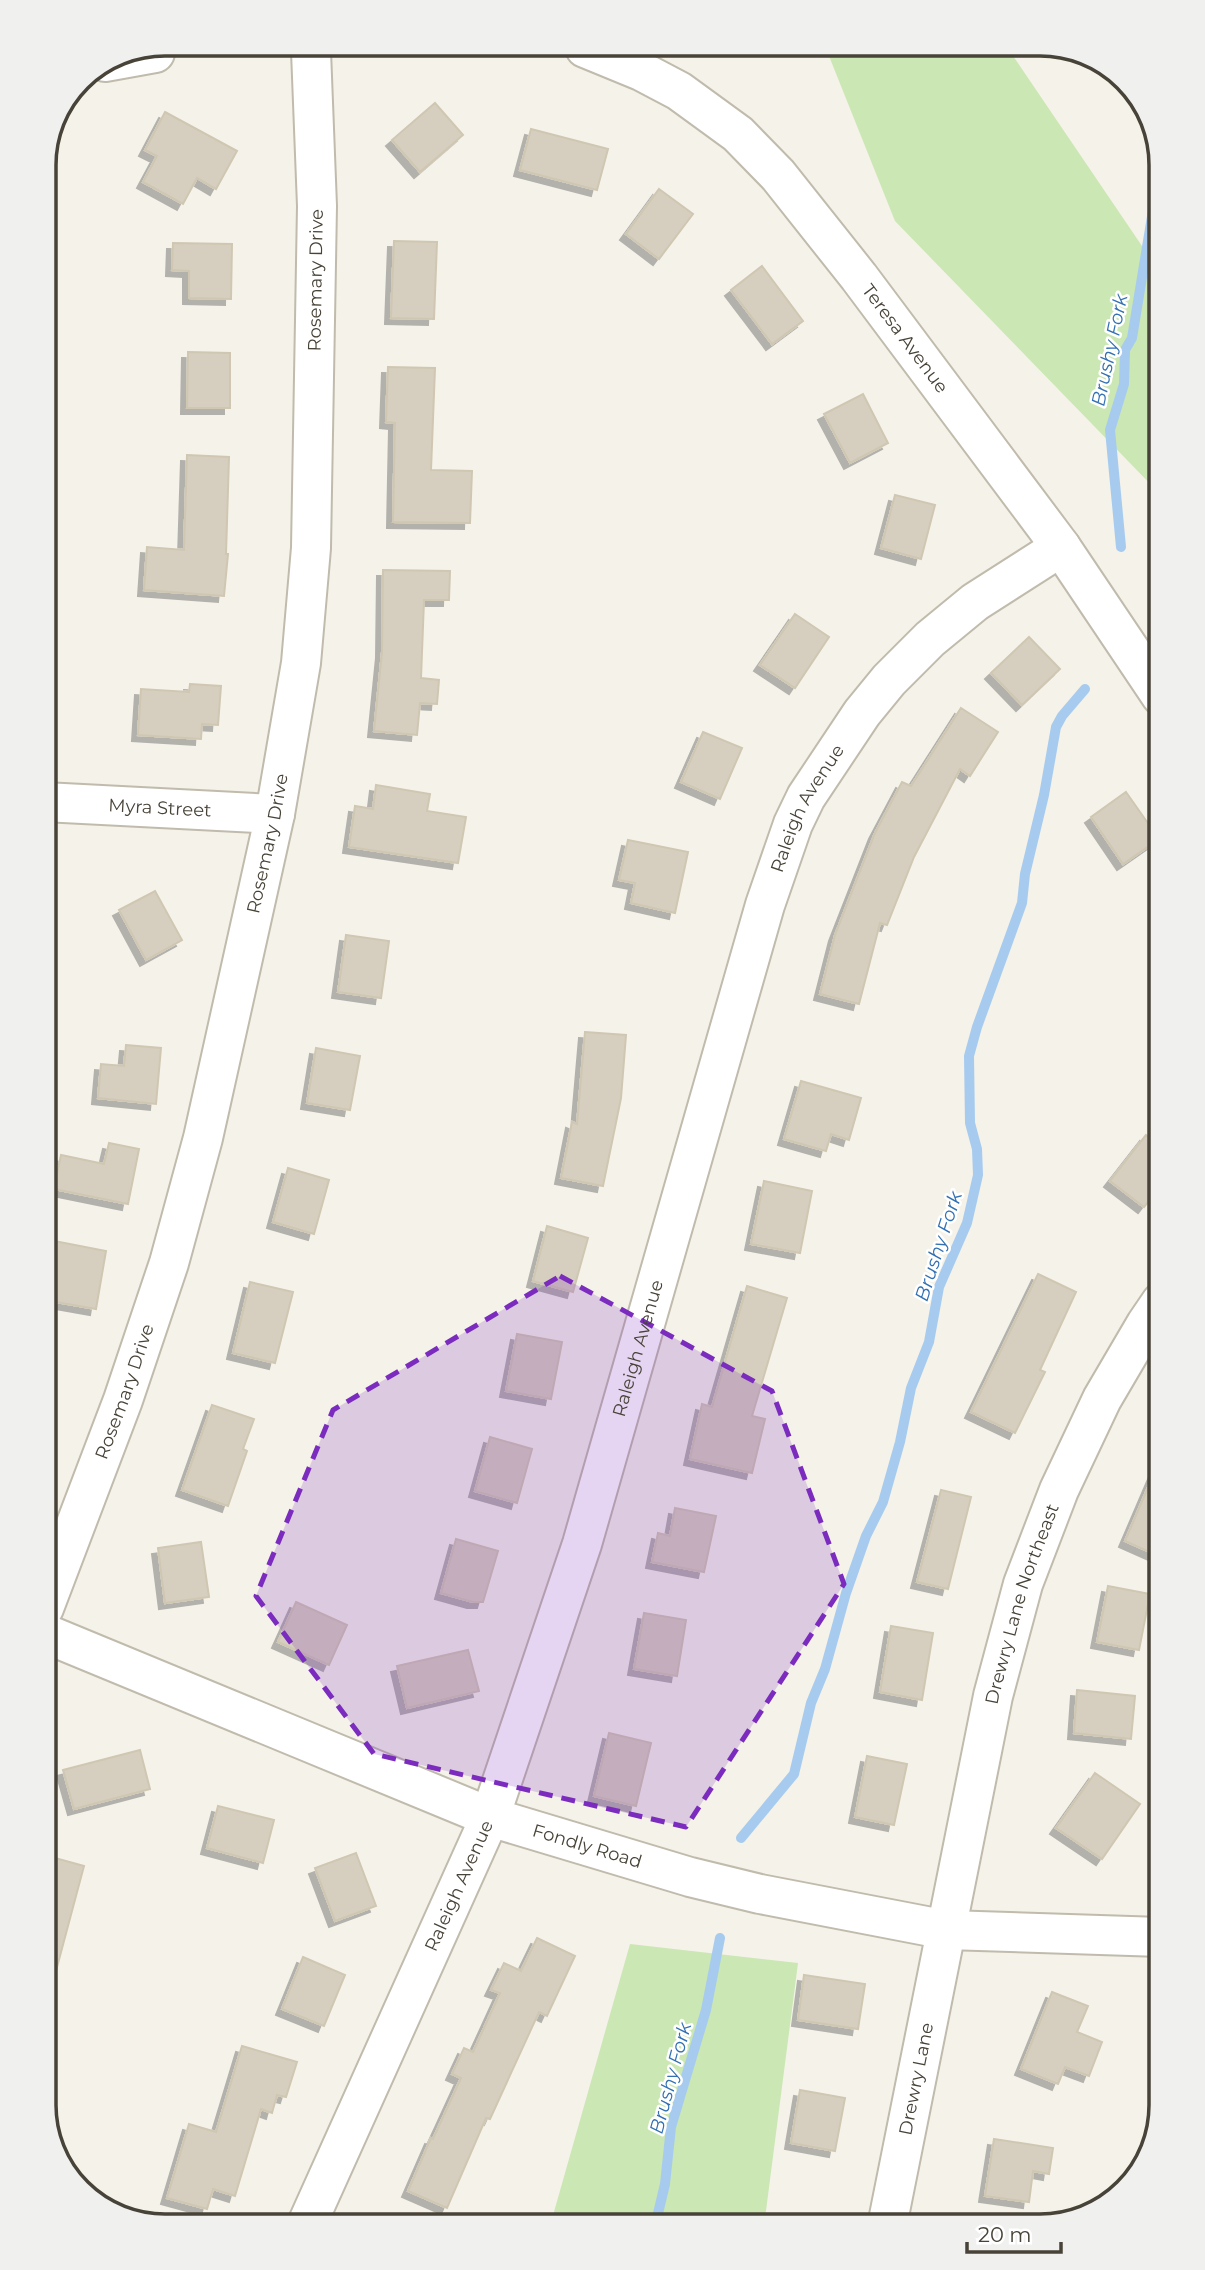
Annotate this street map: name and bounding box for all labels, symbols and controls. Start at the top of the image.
street label: Rosemary Drive [303,209,328,352]
street label: Teresa Avenue [857,280,953,397]
water label: Brushy Fork [1086,291,1133,408]
street label: Raleigh Avenue [766,740,849,875]
street label: Rosemary Drive [242,772,293,916]
street label: Myra Street [108,794,212,822]
water label: Brushy Fork [910,1188,967,1304]
street label: Raleigh Avenue [608,1277,668,1419]
street label: Rosemary Drive [90,1321,159,1463]
street label: Drewry Lane Northeast [981,1501,1064,1706]
street label: Raleigh Avenue [420,1817,498,1955]
street label: Fondly Road [530,1819,645,1873]
water label: Brushy Fork [645,2019,697,2136]
street label: Drewry Lane [894,2021,938,2137]
scale bar [967,2210,1062,2254]
text: 20 m [978,2222,1032,2247]

